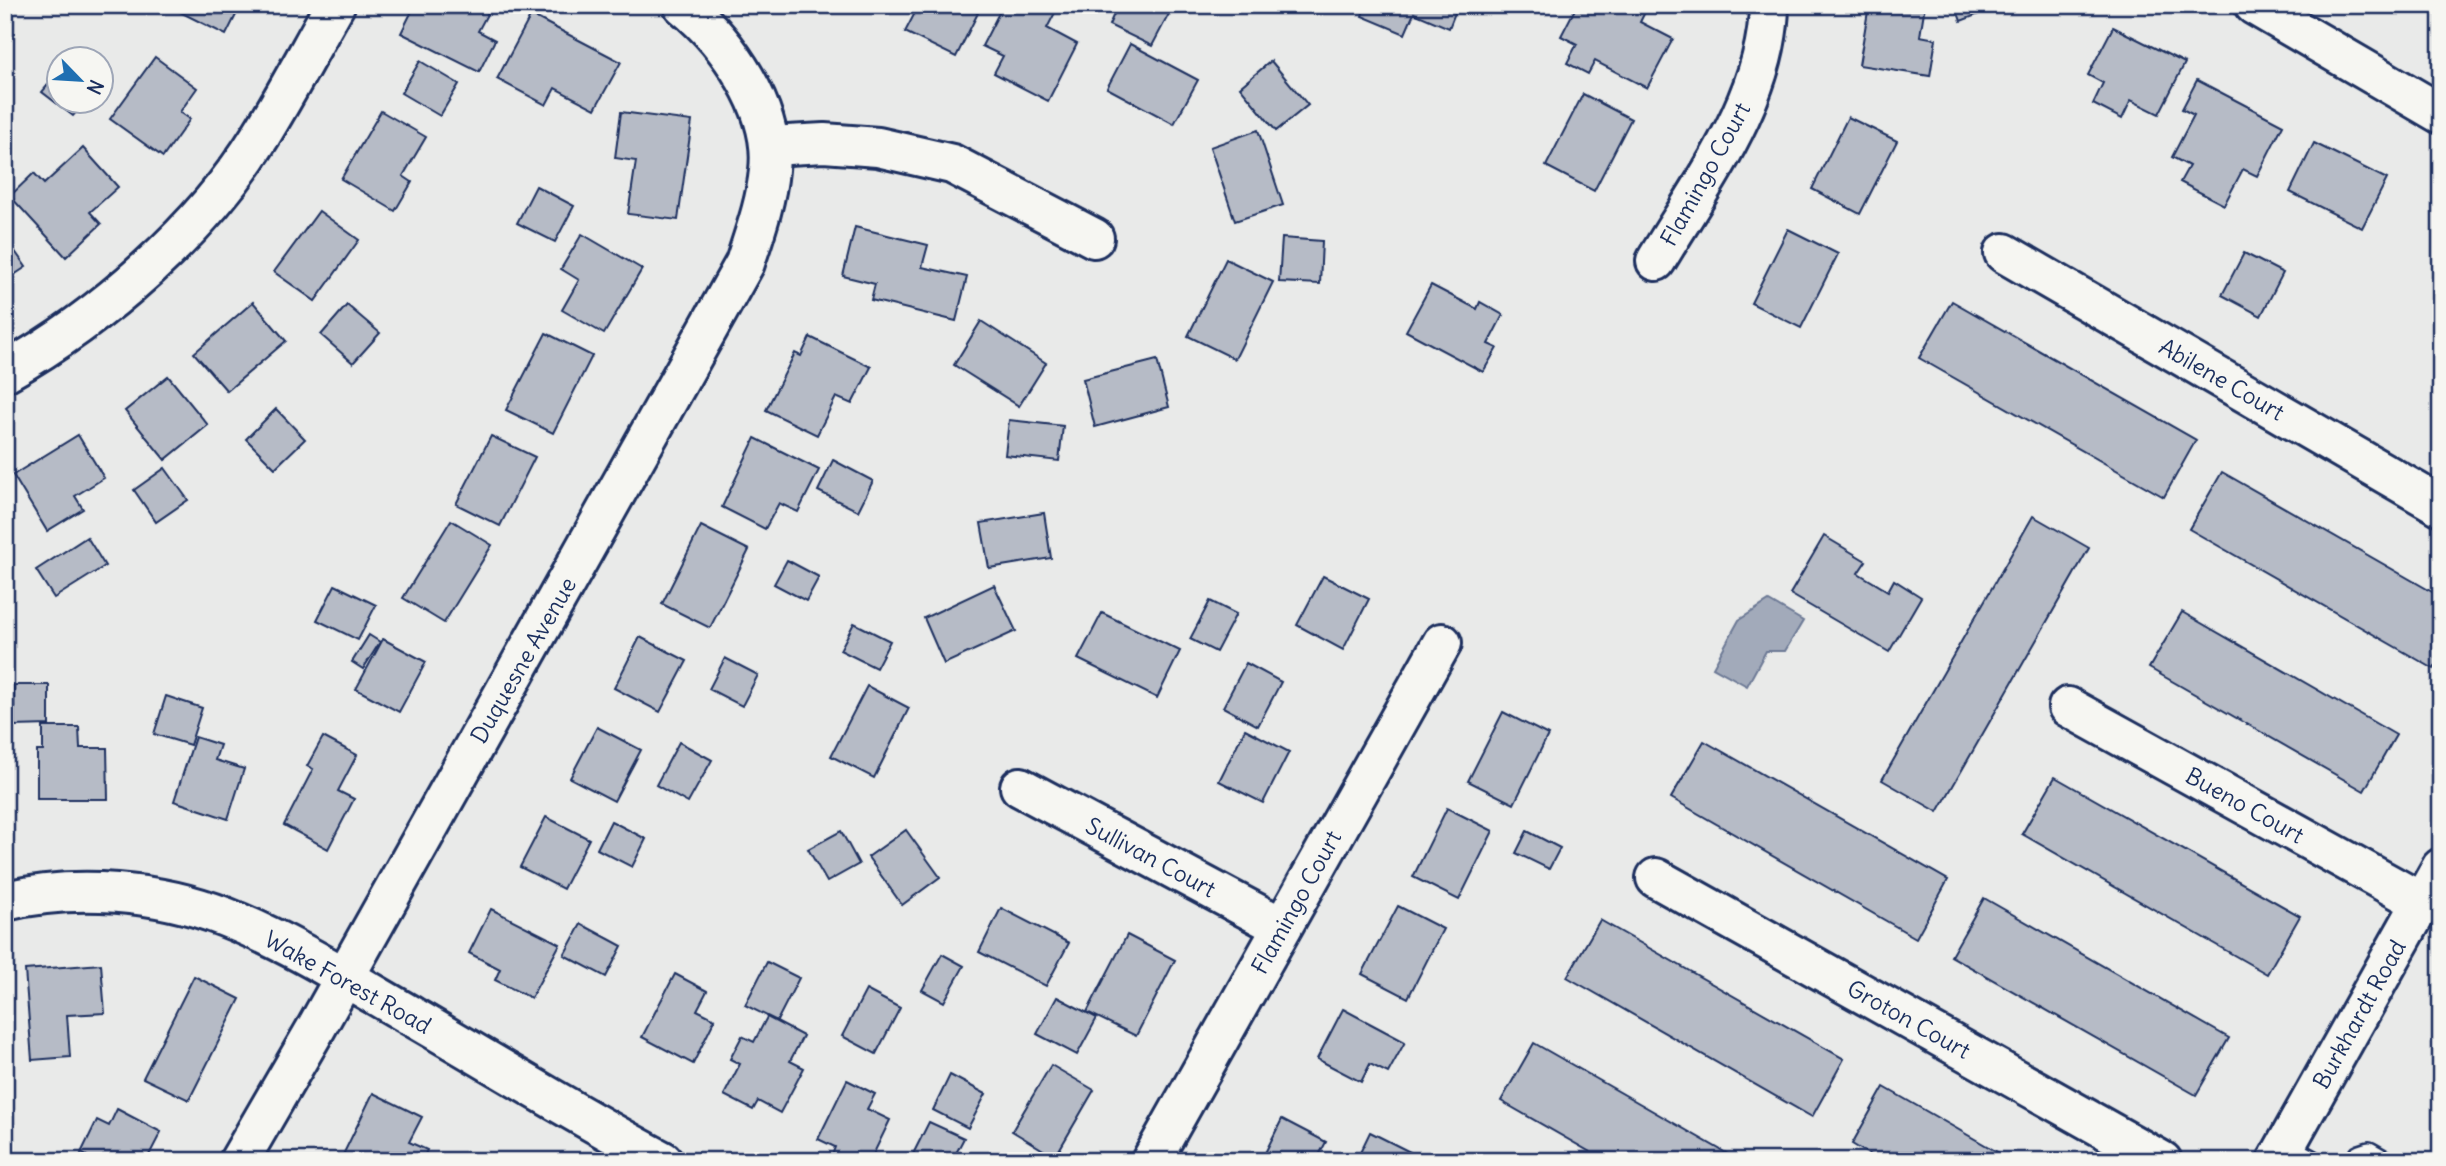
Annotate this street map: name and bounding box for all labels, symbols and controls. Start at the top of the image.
north arrow [46,46,116,116]
text: N [82,76,109,98]
street label: Flamingo Court [1654,97,1756,251]
street label: Abilene Court [2154,332,2290,427]
street label: Duquesne Avenue [464,572,582,748]
street label: Bueno Court [2181,761,2309,850]
street label: Sullivan Court [1081,811,1221,903]
street label: Flamingo Court [1245,825,1347,979]
street label: Wake Forest Road [259,924,437,1040]
street label: Burkhardt Road [2306,934,2412,1094]
street label: Groton Court [1842,973,1976,1065]

